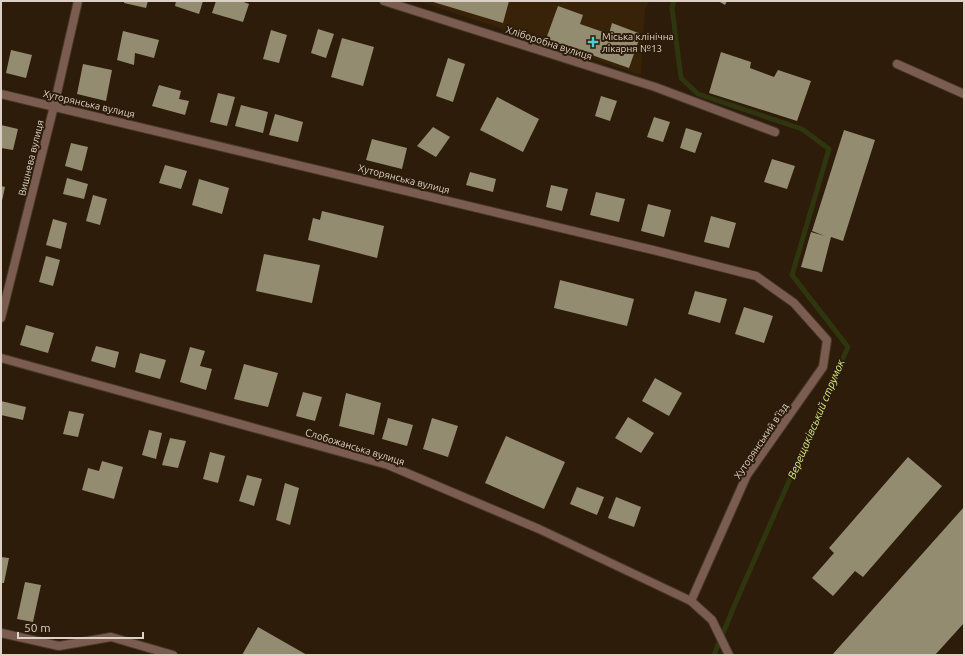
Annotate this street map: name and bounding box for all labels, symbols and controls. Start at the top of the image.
street label: Хліборобна вулиця [504,24,594,62]
place label: Міська клінічна лікарня №13 [602,31,674,54]
marker: Міська клінічна лікарня №13 [587,36,599,48]
street label: Хуторянська вулиця [42,88,136,120]
street label: Вишнева вулиця [16,119,46,197]
street label: Хуторянська вулиця [357,162,451,196]
water label: Верещаківський струмок [785,357,847,481]
street label: Хуторянський в’їзд [732,401,790,481]
street label: Слобожанська вулиця [304,427,406,467]
scale bar [18,614,143,640]
text: 50 m [24,621,51,634]

